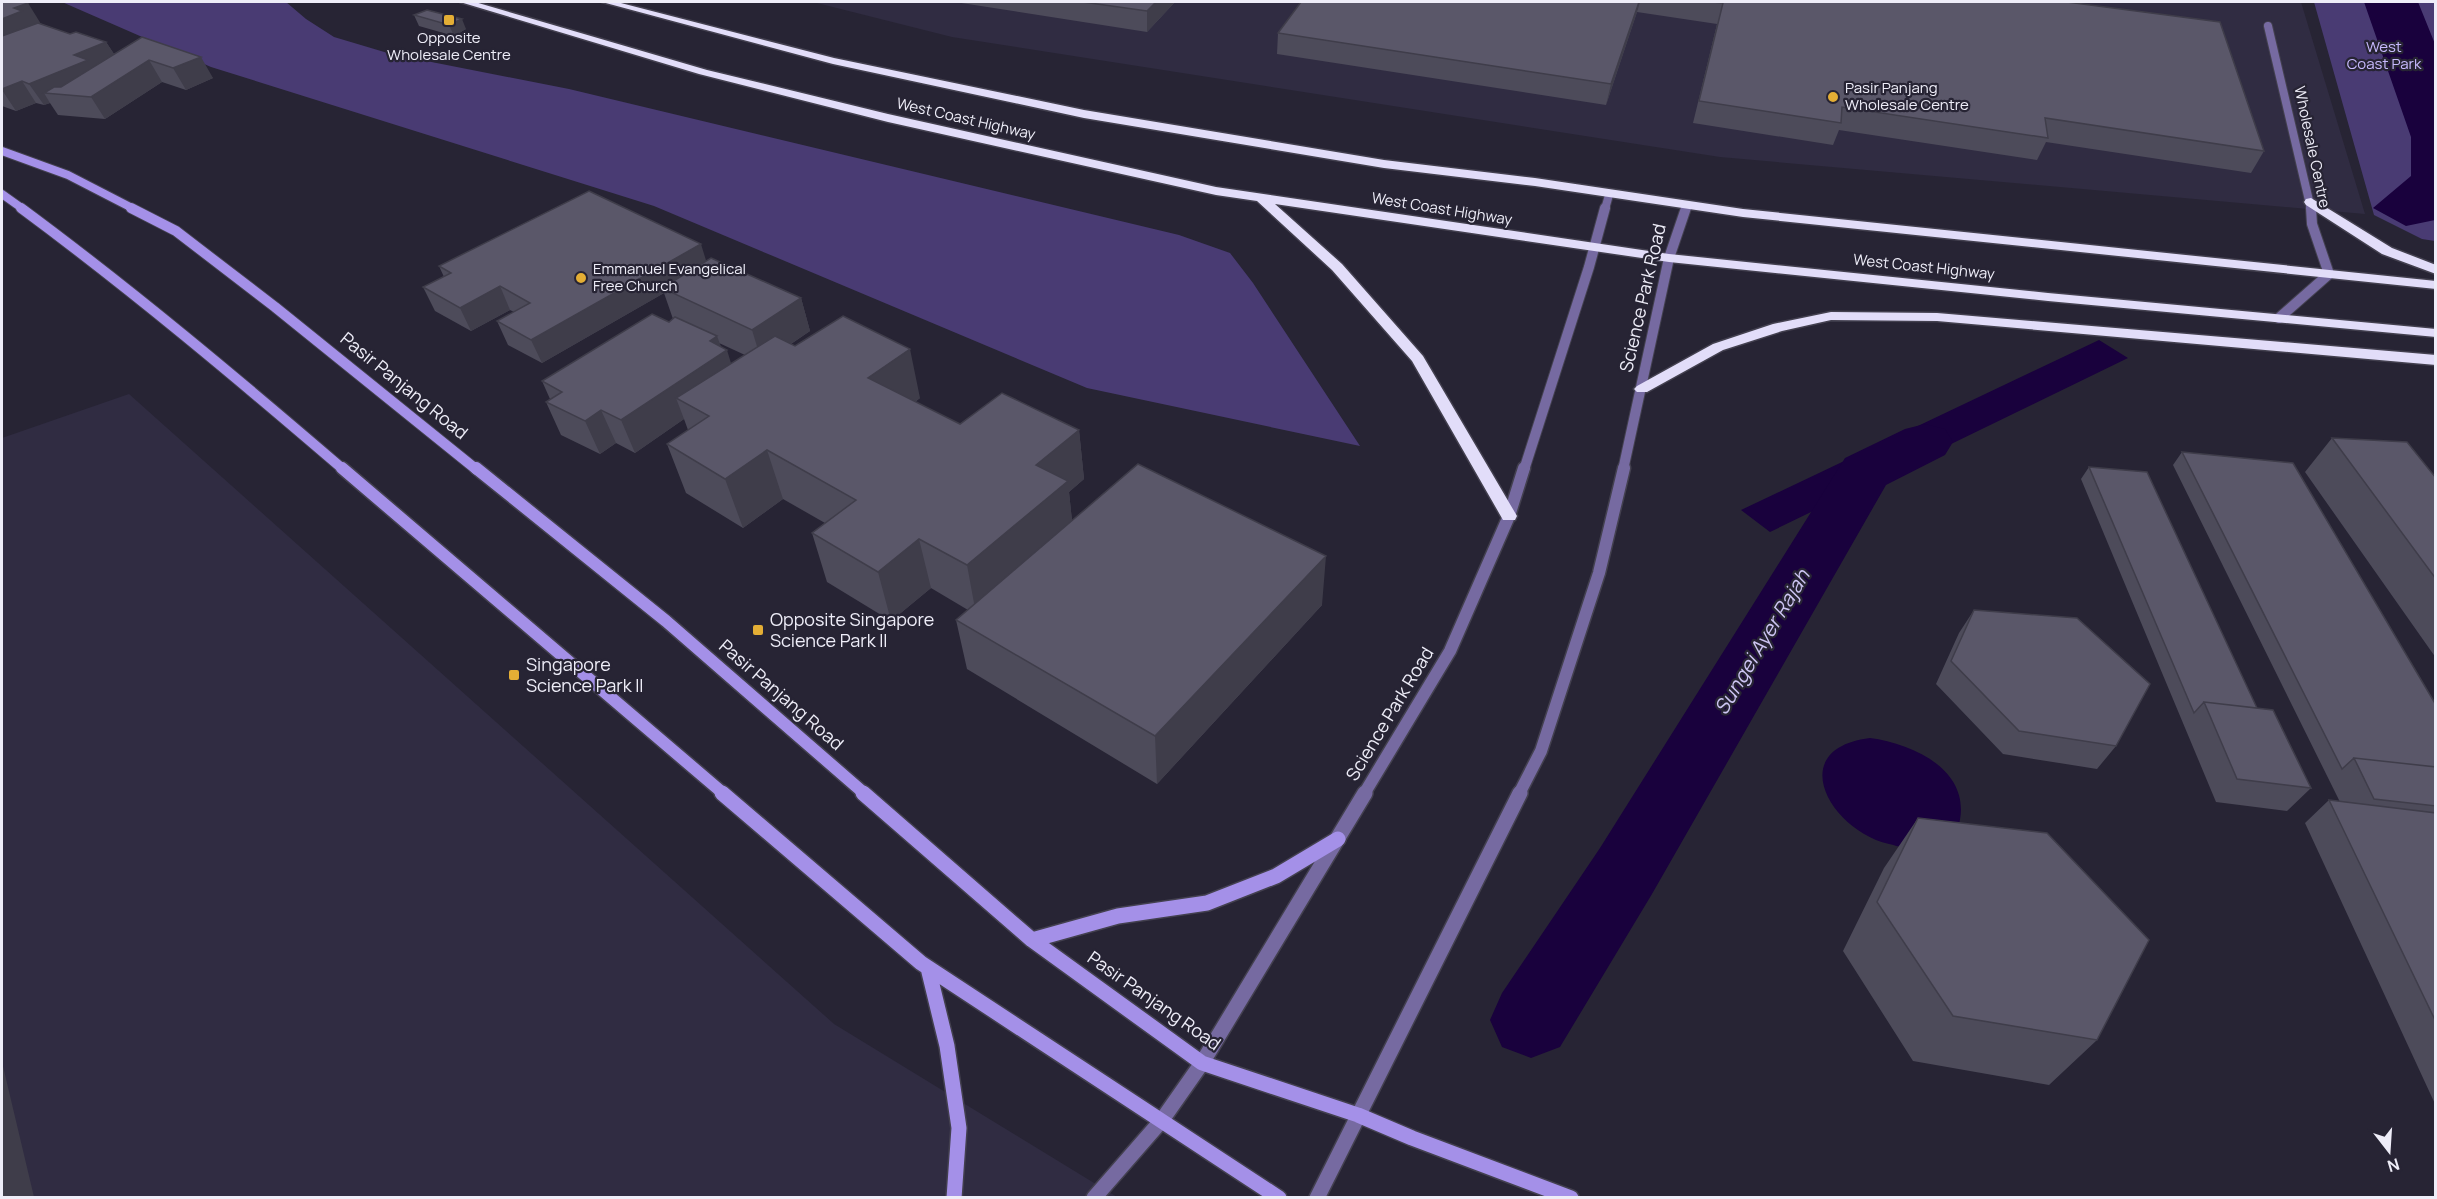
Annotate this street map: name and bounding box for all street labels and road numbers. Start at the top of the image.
street label: Wholesale Centre [2289,84,2336,210]
street label: West Coast Highway [895,92,1038,145]
street label: West Coast Highway [1370,187,1514,230]
street label: Science Park Road [1613,221,1671,374]
street label: West Coast Highway [1852,249,1996,284]
street label: Pasir Panjang Road [336,326,473,444]
street label: Pasir Panjang Road [714,634,849,755]
street label: Science Park Road [1340,642,1439,785]
street label: Pasir Panjang Road [1083,945,1226,1055]

